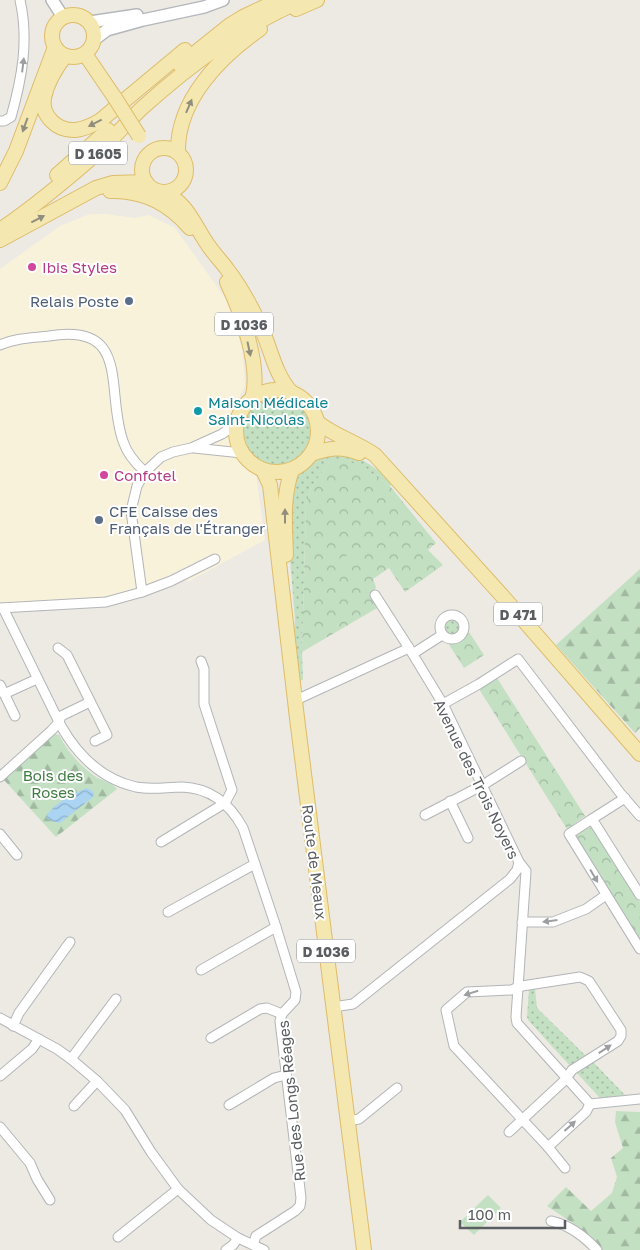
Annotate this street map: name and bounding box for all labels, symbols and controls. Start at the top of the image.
one-way arrow [19,56,27,72]
one-way arrow [186,99,194,113]
one-way arrow [21,118,29,133]
one-way arrow [87,119,102,127]
road number: D 1605 [69,142,127,164]
one-way arrow [31,215,46,223]
place label: Ibis Styles [42,258,117,276]
marker: Ibis Styles [26,261,38,273]
place label: Relais Poste [30,292,119,310]
marker: Relais Poste [123,295,135,307]
road number: D 1036 [215,312,273,336]
one-way arrow [246,341,254,357]
place label: Maison Médicale Saint-Nicolas [208,393,328,428]
marker: Maison Médicale Saint-Nicolas [192,405,204,417]
place label: Confotel [114,466,176,484]
marker: Confotel [98,469,110,481]
place label: CFE Caisse des Français de l'Étranger [109,502,265,537]
one-way arrow [281,508,289,524]
marker: CFE Caisse des Français de l'Étranger [93,514,105,526]
road number: D 471 [494,602,542,626]
street label: Avenue des Trois Noyers [430,696,524,862]
park label: Bois des Roses [23,766,83,801]
street label: Route de Meaux [299,804,331,920]
one-way arrow [590,869,599,882]
one-way arrow [541,917,557,925]
road number: D 1036 [297,939,355,962]
one-way arrow [463,989,478,997]
street label: Rue des Longs Réages [274,1020,308,1182]
one-way arrow [599,1045,612,1054]
one-way arrow [564,1120,576,1132]
scale bar [460,1198,565,1230]
text: 100 m [468,1205,511,1223]

